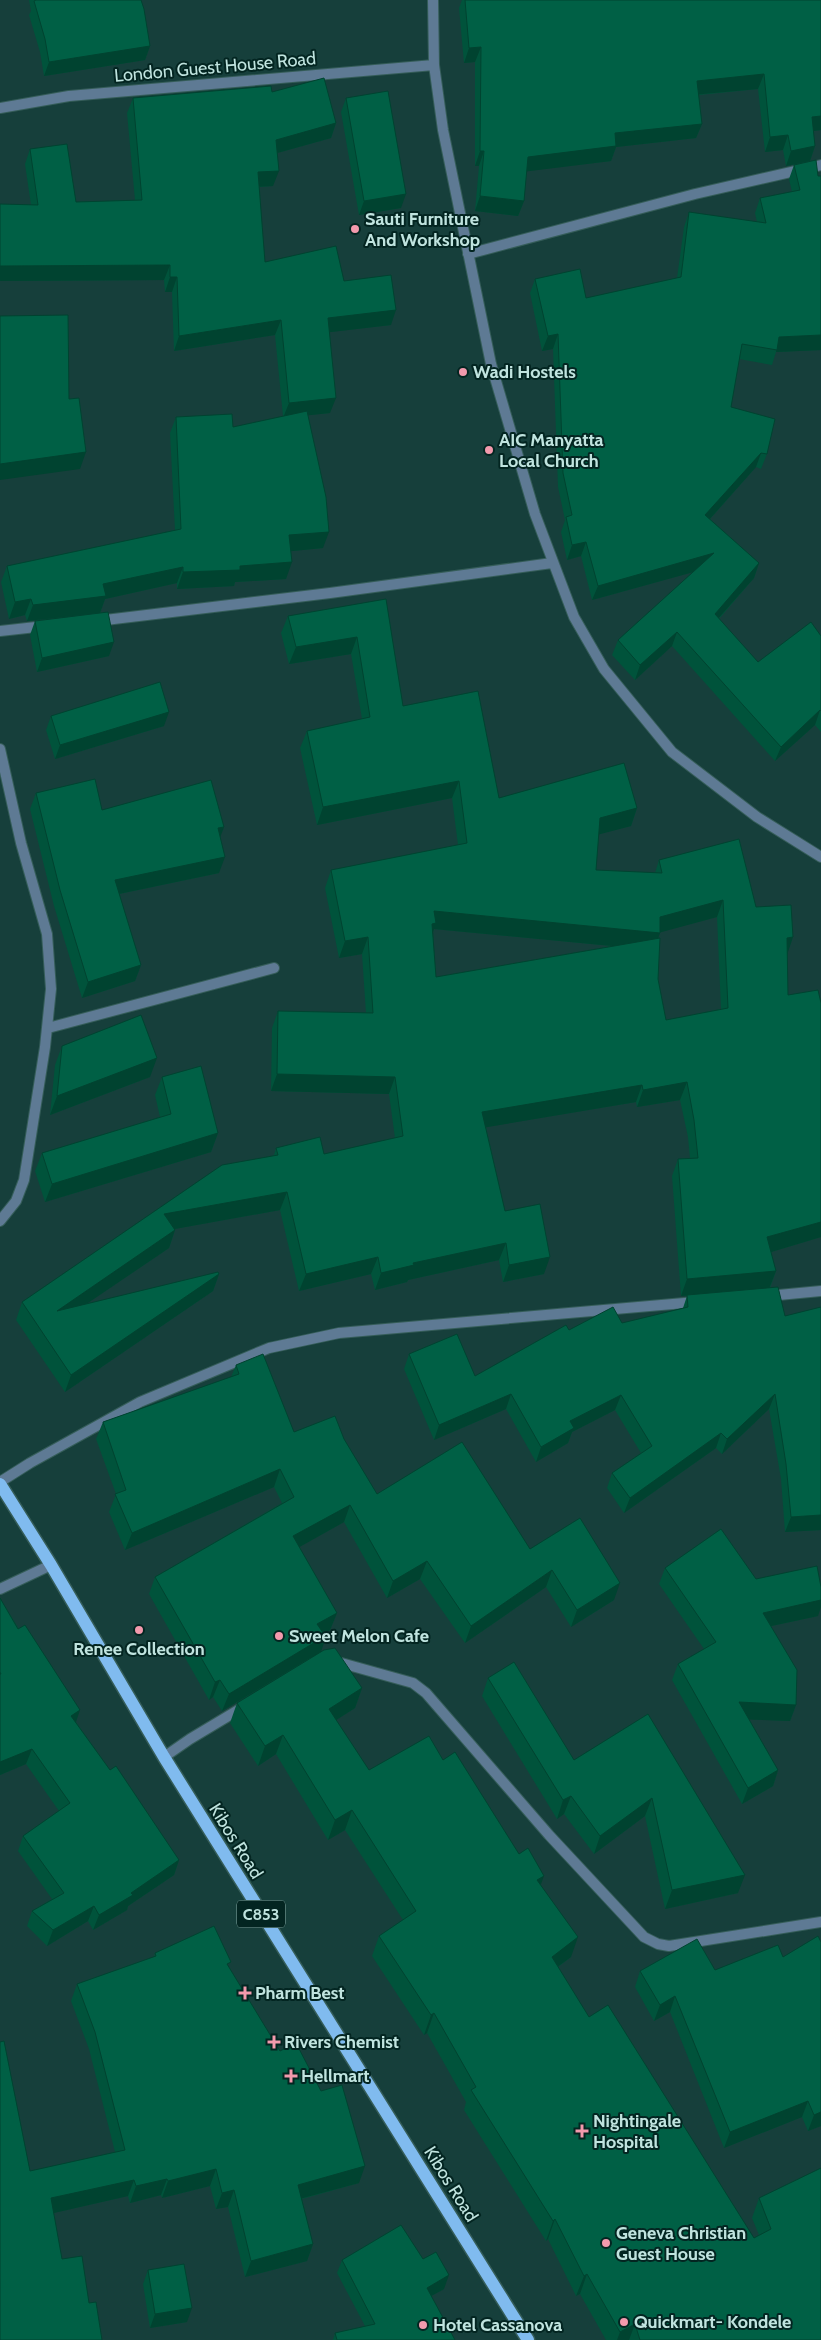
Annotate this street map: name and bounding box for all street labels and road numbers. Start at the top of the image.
street label: London Guest House Road [113,47,317,87]
street label: Kibos Road [204,1799,268,1883]
road number: C853 [237,1900,285,1928]
street label: Kibos Road [419,2142,483,2226]

